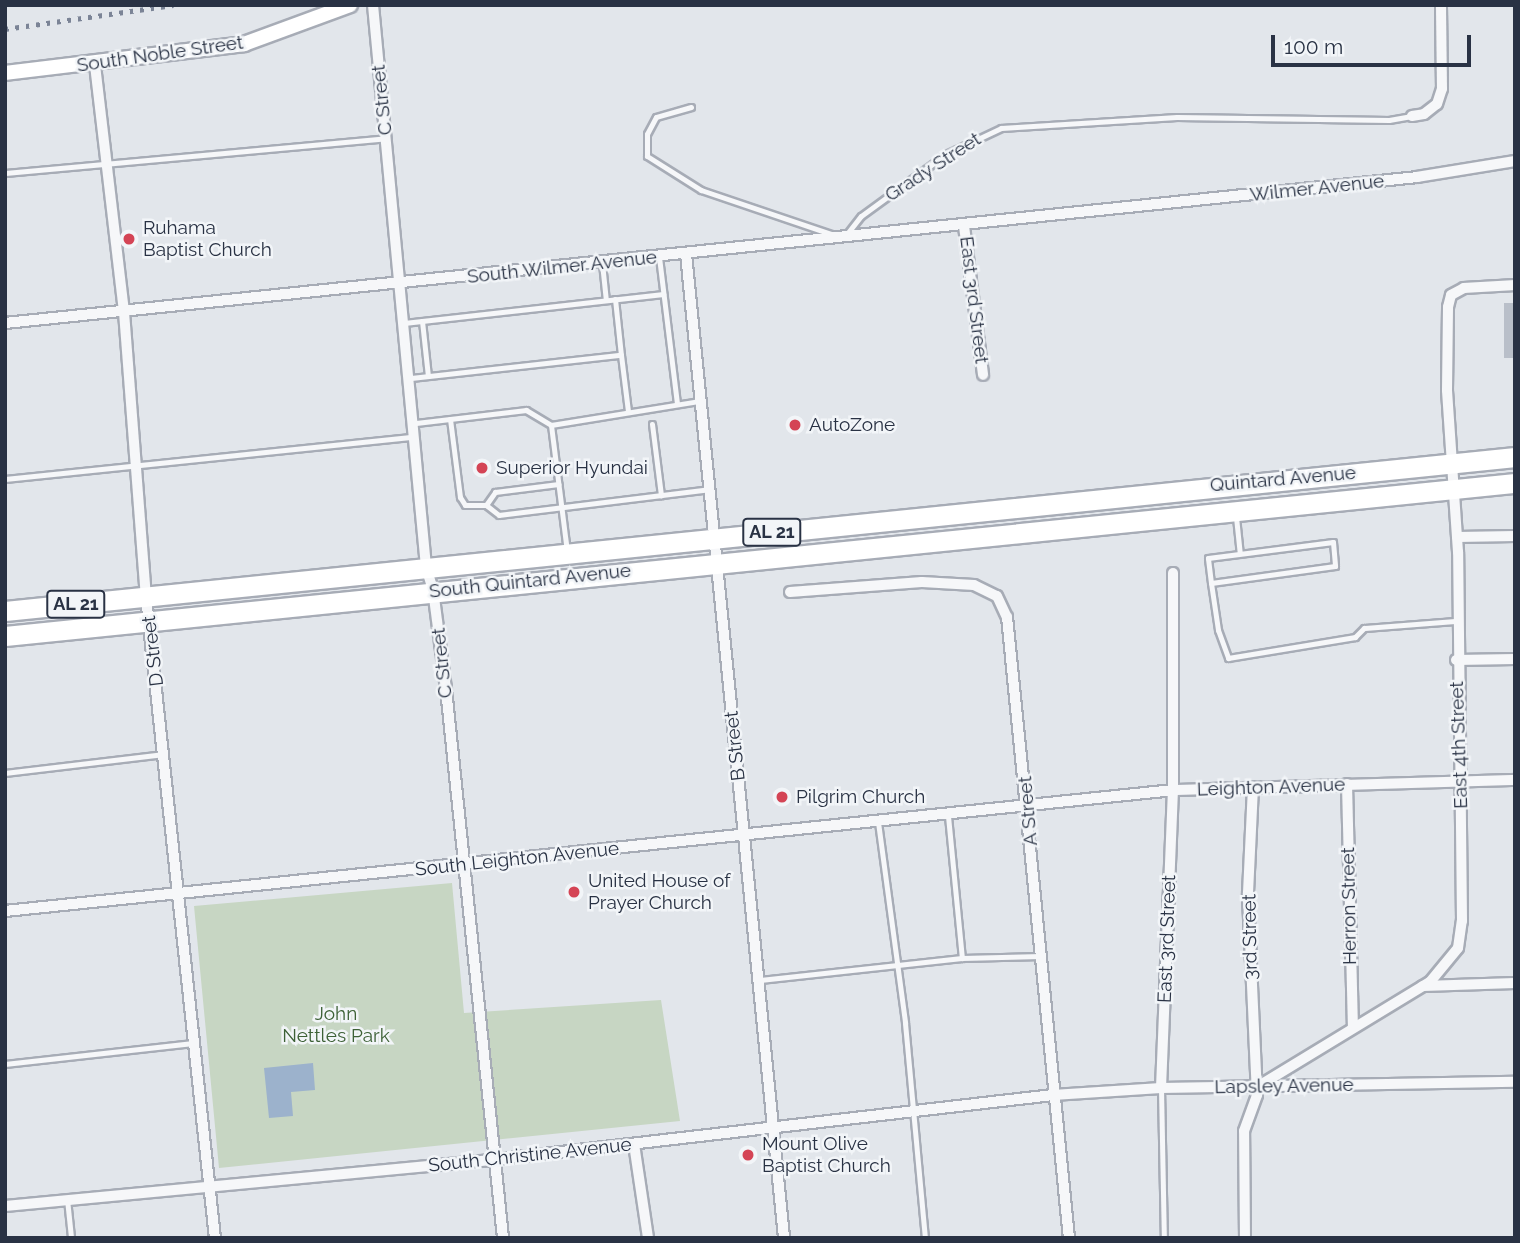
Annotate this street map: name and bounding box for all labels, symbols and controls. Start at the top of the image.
scale bar [1275,21,1474,65]
street label: South Noble Street [75,31,245,77]
text: 100 m [1284,34,1343,59]
street label: C Street [367,64,397,136]
street label: Grady Street [881,127,985,207]
street label: Wilmer Avenue [1248,170,1386,206]
place label: Ruhama Baptist Church [143,217,272,261]
marker: Ruhama Baptist Church [121,231,137,247]
street label: East 3rd Street [955,235,993,365]
street label: South Wilmer Avenue [465,246,659,288]
place label: AutoZone [809,414,895,436]
marker: AutoZone [787,417,803,433]
place label: Superior Hyundai [496,457,648,479]
marker: Superior Hyundai [474,460,490,476]
street label: Quintard Avenue [1209,461,1357,497]
road number: AL 21 [740,518,804,546]
street label: South Quintard Avenue [428,559,632,603]
road number: AL 21 [44,590,108,618]
street label: D Street [137,614,169,688]
street label: C Street [427,627,457,699]
street label: East 4th Street [1445,681,1473,809]
street label: B Street [720,710,750,782]
street label: Leighton Avenue [1196,773,1346,801]
street label: A Street [1014,775,1042,847]
place label: Pilgrim Church [796,786,925,808]
marker: Pilgrim Church [774,789,790,805]
street label: South Leighton Avenue [414,837,620,881]
street label: Herron Street [1337,847,1361,965]
place label: United House of Prayer Church [588,870,731,914]
street label: East 3rd Street [1153,875,1181,1003]
marker: United House of Prayer Church [566,884,582,900]
street label: 3rd Street [1238,894,1262,980]
park label: John Nettles Park [282,1003,390,1047]
street label: Lapsley Avenue [1214,1073,1354,1099]
street label: South Christine Avenue [427,1133,633,1177]
place label: Mount Olive Baptist Church [762,1133,891,1177]
marker: Mount Olive Baptist Church [740,1147,756,1163]

